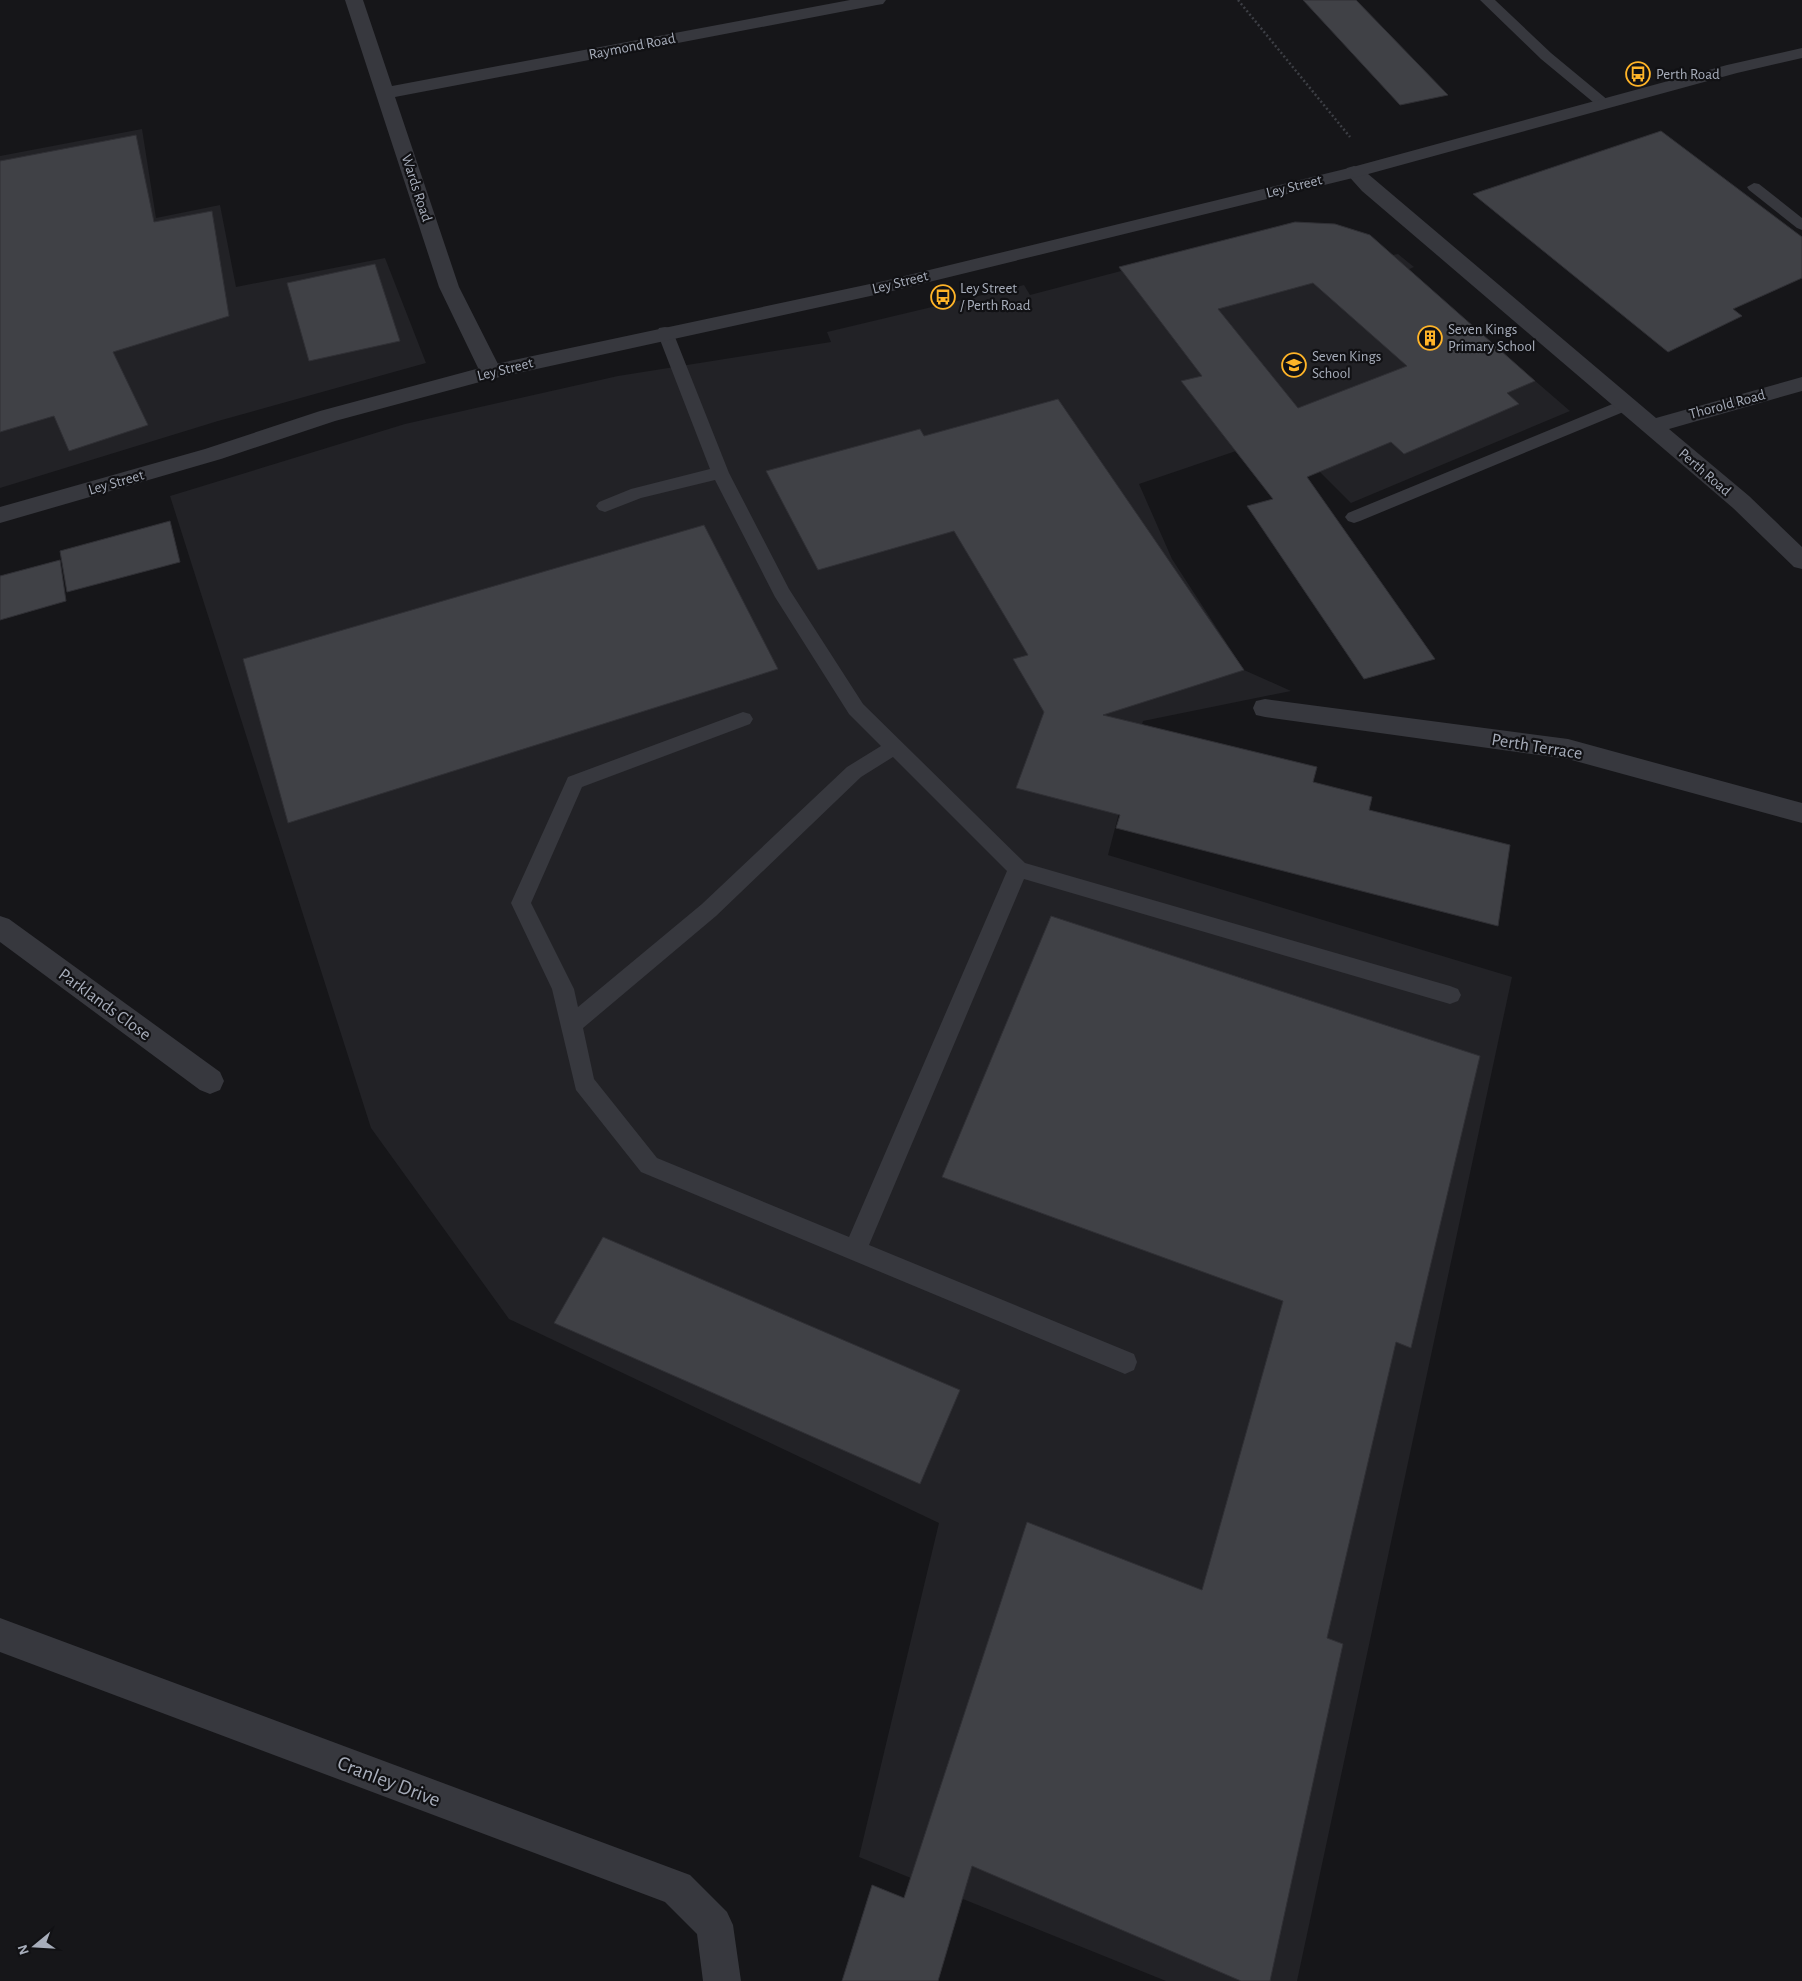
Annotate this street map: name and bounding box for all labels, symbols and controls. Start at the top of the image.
street label: Raymond Road [587,31,677,62]
bus stop icon: Perth Road [1625,61,1651,87]
place label: Perth Road [1656,67,1720,82]
street label: Wards Road [399,153,435,224]
street label: Ley Street [1265,172,1324,201]
street label: Ley Street [871,268,930,297]
place label: Ley Street / Perth Road [960,281,1031,313]
bus stop icon: Ley Street / Perth Road [930,284,956,310]
place label: Seven Kings Primary School [1448,322,1536,354]
building icon: Seven Kings Primary School [1417,325,1443,351]
place label: Seven Kings School [1312,349,1381,381]
school or university icon: Seven Kings School [1281,352,1307,378]
street label: Ley Street [476,355,535,384]
street label: Thorold Road [1687,387,1767,422]
street label: Perth Road [1676,446,1734,499]
street label: Ley Street [87,467,146,498]
street label: Perth Terrace [1490,731,1584,763]
street label: Parklands Close [55,965,154,1044]
street label: Cranley Drive [334,1752,443,1811]
north arrow [10,1921,60,1971]
text: N [15,1943,32,1957]

